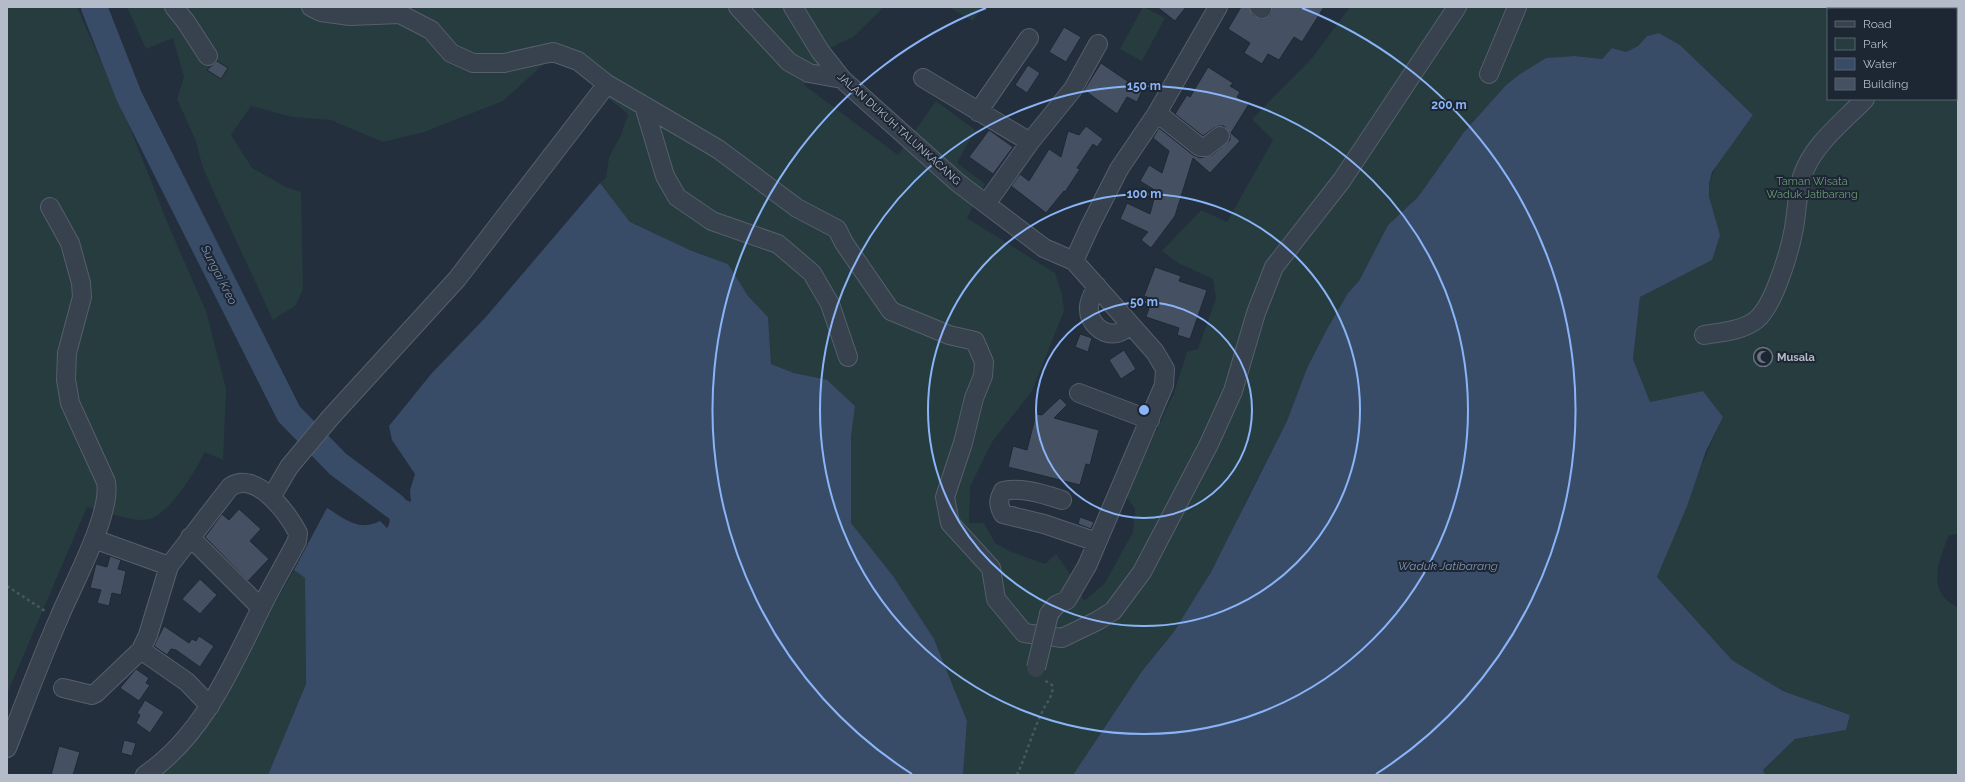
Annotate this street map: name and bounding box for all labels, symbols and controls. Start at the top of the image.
legend [1827,8,1957,100]
text: Road [1863,17,1892,31]
text: Park [1863,37,1888,51]
text: Water [1863,57,1897,71]
street label: JALAN DUKUH TALUNKACANG [835,70,963,188]
text: Building [1863,77,1909,91]
text: 150 m [1127,79,1161,93]
text: 200 m [1431,98,1467,112]
park label: Taman Wisata Waduk Jatibarang [1766,175,1858,201]
text: 100 m [1127,187,1161,201]
water label: Sungai Kreo [198,242,240,307]
text: 50 m [1130,295,1158,309]
mosque icon: Musala [1752,346,1774,368]
place label: Musala [1777,351,1815,364]
centre of rings [1137,403,1151,417]
water label: Waduk Jatibarang [1398,559,1498,573]

